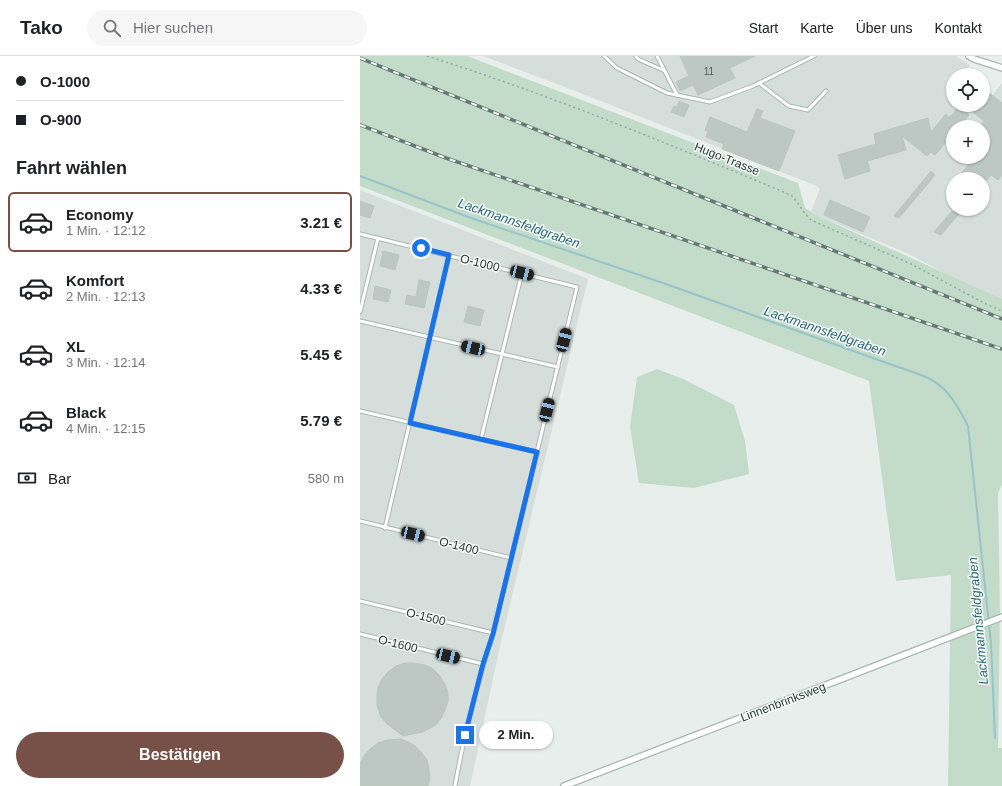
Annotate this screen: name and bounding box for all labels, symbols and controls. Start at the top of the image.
search box [87,10,367,46]
text: Tako [20,17,63,38]
icon: search [101,17,123,39]
text: Hier suchen [133,19,213,36]
text: Start [749,20,778,36]
text: Karte [800,20,834,36]
text: Über uns [856,20,913,36]
text: Kontakt [935,20,982,36]
house number: 11 [704,66,715,77]
map controls [946,68,990,216]
button: locate [946,68,990,112]
text: O-1000 [40,73,90,90]
text: O-900 [40,111,82,128]
button: + [946,120,990,164]
street label: Hugo-Trasse [692,140,762,179]
text: Fahrt wählen [16,158,127,178]
button: − [946,172,990,216]
water label: Lackmannsfeldgraben [456,195,582,251]
icon: car [18,204,54,240]
text: Economy [66,206,134,223]
text: 3.21 € [300,214,342,231]
text: 1 Min. · 12:12 [66,223,146,238]
route start [412,239,430,257]
street label: O-1000 [459,251,501,275]
car [509,264,535,282]
icon: car [18,270,54,306]
text: Komfort [66,272,124,289]
text: 4.33 € [300,280,342,297]
text: 2 Min. · 12:13 [66,289,146,304]
water label: Lackmannsfeldgraben [762,303,888,359]
car [555,327,573,353]
icon: car [18,336,54,372]
text: XL [66,338,85,355]
car [460,339,486,357]
text: 5.45 € [300,346,342,363]
text: 3 Min. · 12:14 [66,355,146,370]
car [538,397,556,423]
icon: car [18,402,54,438]
text: Black [66,404,106,421]
text: 5.79 € [300,412,342,429]
text: 4 Min. · 12:15 [66,421,146,436]
icon: cash [16,467,38,489]
text: Bar [48,470,71,487]
text: 580 m [308,471,344,486]
car [400,525,426,543]
street label: O-1400 [438,534,480,558]
water label: Lackmannsfeldgraben [965,557,991,685]
street label: O-1500 [405,605,447,629]
street label: O-1600 [377,632,419,656]
car [435,647,461,665]
street label: Linnenbrinksweg [738,679,828,725]
callout: 2 Min. [479,721,553,749]
route end [456,726,474,744]
text: 2 Min. [498,727,534,742]
button: Bestätigen [16,732,344,778]

